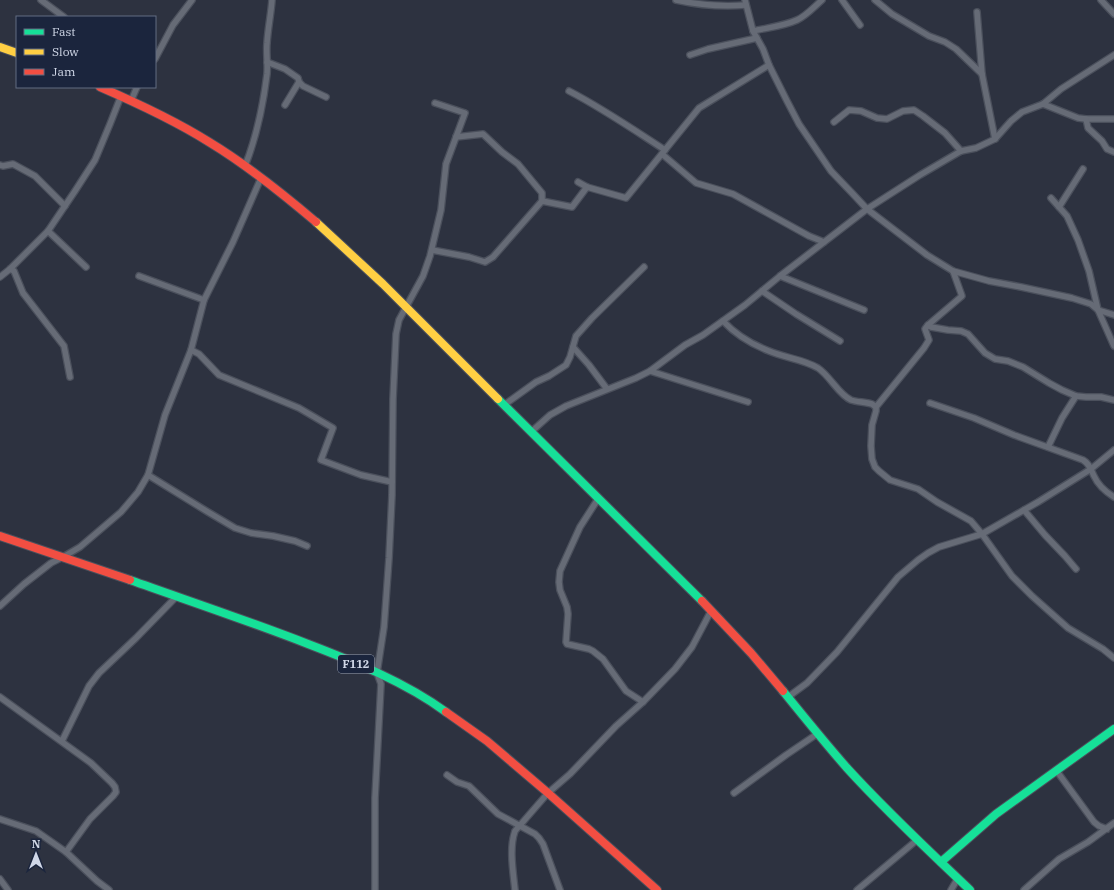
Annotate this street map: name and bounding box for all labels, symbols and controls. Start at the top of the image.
legend [16,16,156,88]
text: Fast [52,24,76,39]
text: Slow [52,44,79,59]
text: Jam [52,64,76,79]
road number: F112 [338,655,374,673]
north arrow [16,834,56,874]
text: N [32,837,41,851]

